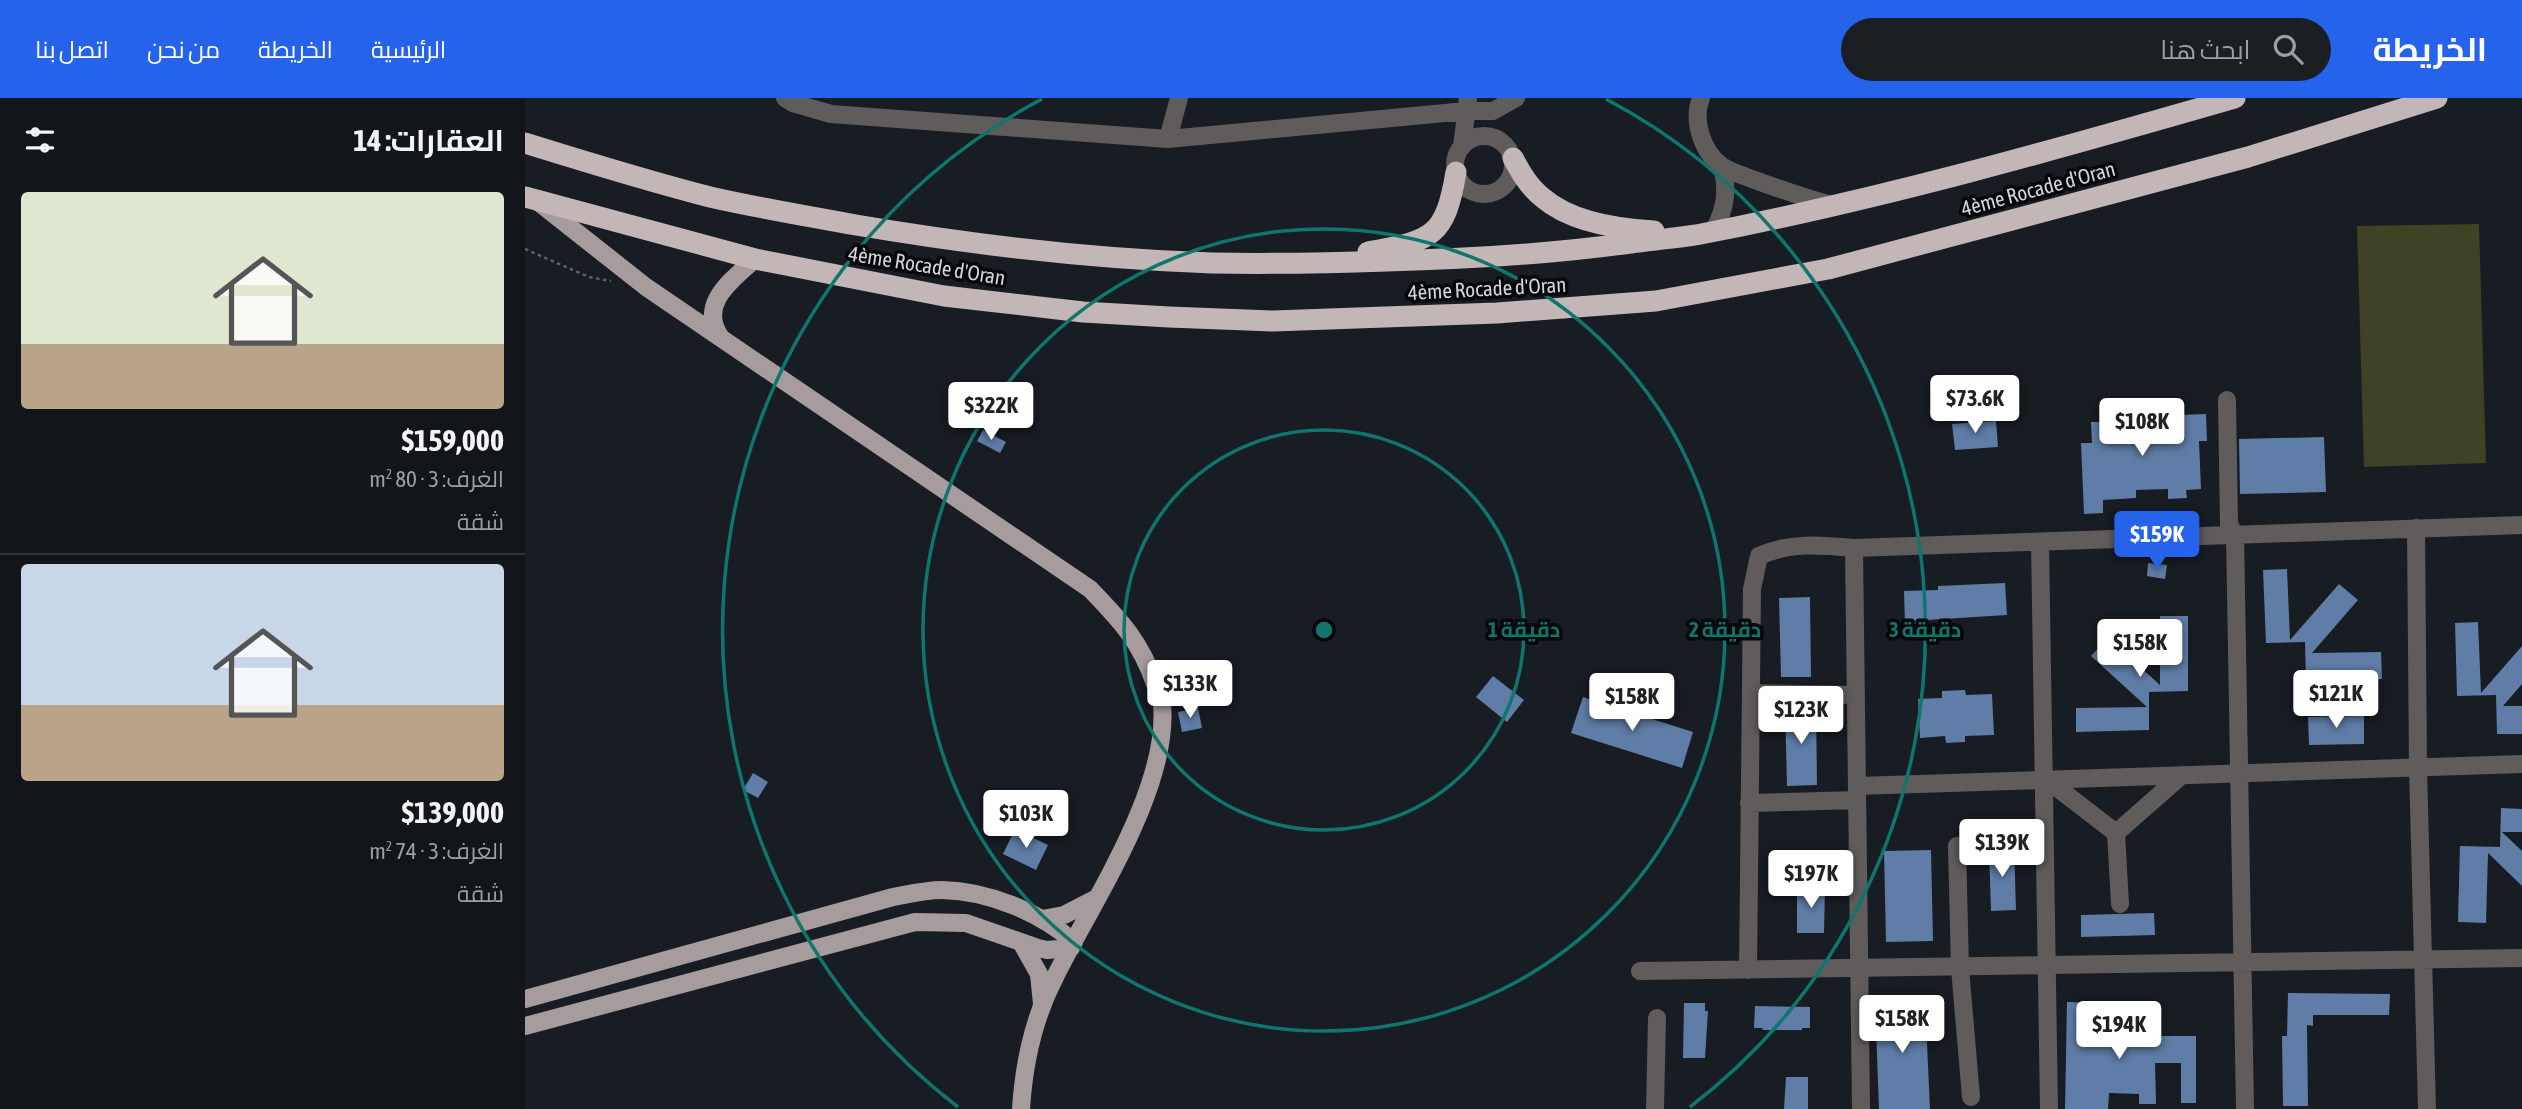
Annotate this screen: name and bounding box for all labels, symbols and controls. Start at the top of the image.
search box [1841,18,2331,81]
icon: search [2269,30,2307,68]
text: الخريطة [2373,30,2487,68]
text: ابحث هنا [2160,35,2251,65]
text: اتصل بنا [35,36,109,63]
text: من نحن [147,36,220,63]
text: الخريطة [258,36,333,63]
text: الرئيسية [371,36,446,63]
icon: filters [21,121,59,159]
text: العقارات: 14 [353,123,504,157]
street label: 4ème Rocade d'Oran [1958,156,2118,220]
icon: home [200,238,326,364]
street label: 4ème Rocade d'Oran [847,241,1007,289]
street label: 4ème Rocade d'Oran [1407,272,1567,304]
pin: $73.6K [1918,376,2032,435]
pin: $322K [942,382,1040,442]
text: $73.6K [1946,385,2004,411]
text: $322K [964,392,1018,418]
pin: $108K [2093,398,2191,458]
text: $108K [2115,408,2169,434]
text: $159,000 [401,423,504,457]
text: الغرف: 3 · 80 m² [369,466,504,492]
text: شقة [457,509,504,535]
pin: $159K [2108,512,2206,571]
text: $159K [2130,521,2184,547]
icon: home [200,610,326,736]
text: 1 دقيقة [1488,617,1560,642]
text: 2 دقيقة [1689,617,1761,642]
text: 3 دقيقة [1889,617,1961,642]
centre of rings [1312,618,1336,642]
pin: $158K [2091,620,2189,679]
text: $158K [2113,629,2167,655]
pin: $133K [1141,660,1239,720]
text: $133K [1163,670,1217,696]
pin: $121K [2287,670,2385,730]
pin: $158K [1583,674,1681,733]
text: $121K [2309,680,2363,706]
text: $158K [1605,683,1659,709]
pin: $123K [1752,686,1850,746]
text: $123K [1774,696,1828,722]
pin: $103K [977,790,1075,850]
text: $139,000 [401,795,504,829]
text: $103K [999,800,1053,826]
pin: $139K [1953,820,2051,879]
text: $139K [1975,829,2029,855]
text: الغرف: 3 · 74 m² [369,838,504,864]
pin: $197K [1762,850,1860,910]
text: $197K [1784,860,1838,886]
text: شقة [457,881,504,907]
pin: $158K [1853,996,1951,1055]
pin: $194K [2070,1002,2168,1061]
text: $158K [1875,1005,1929,1031]
text: $194K [2092,1011,2146,1037]

